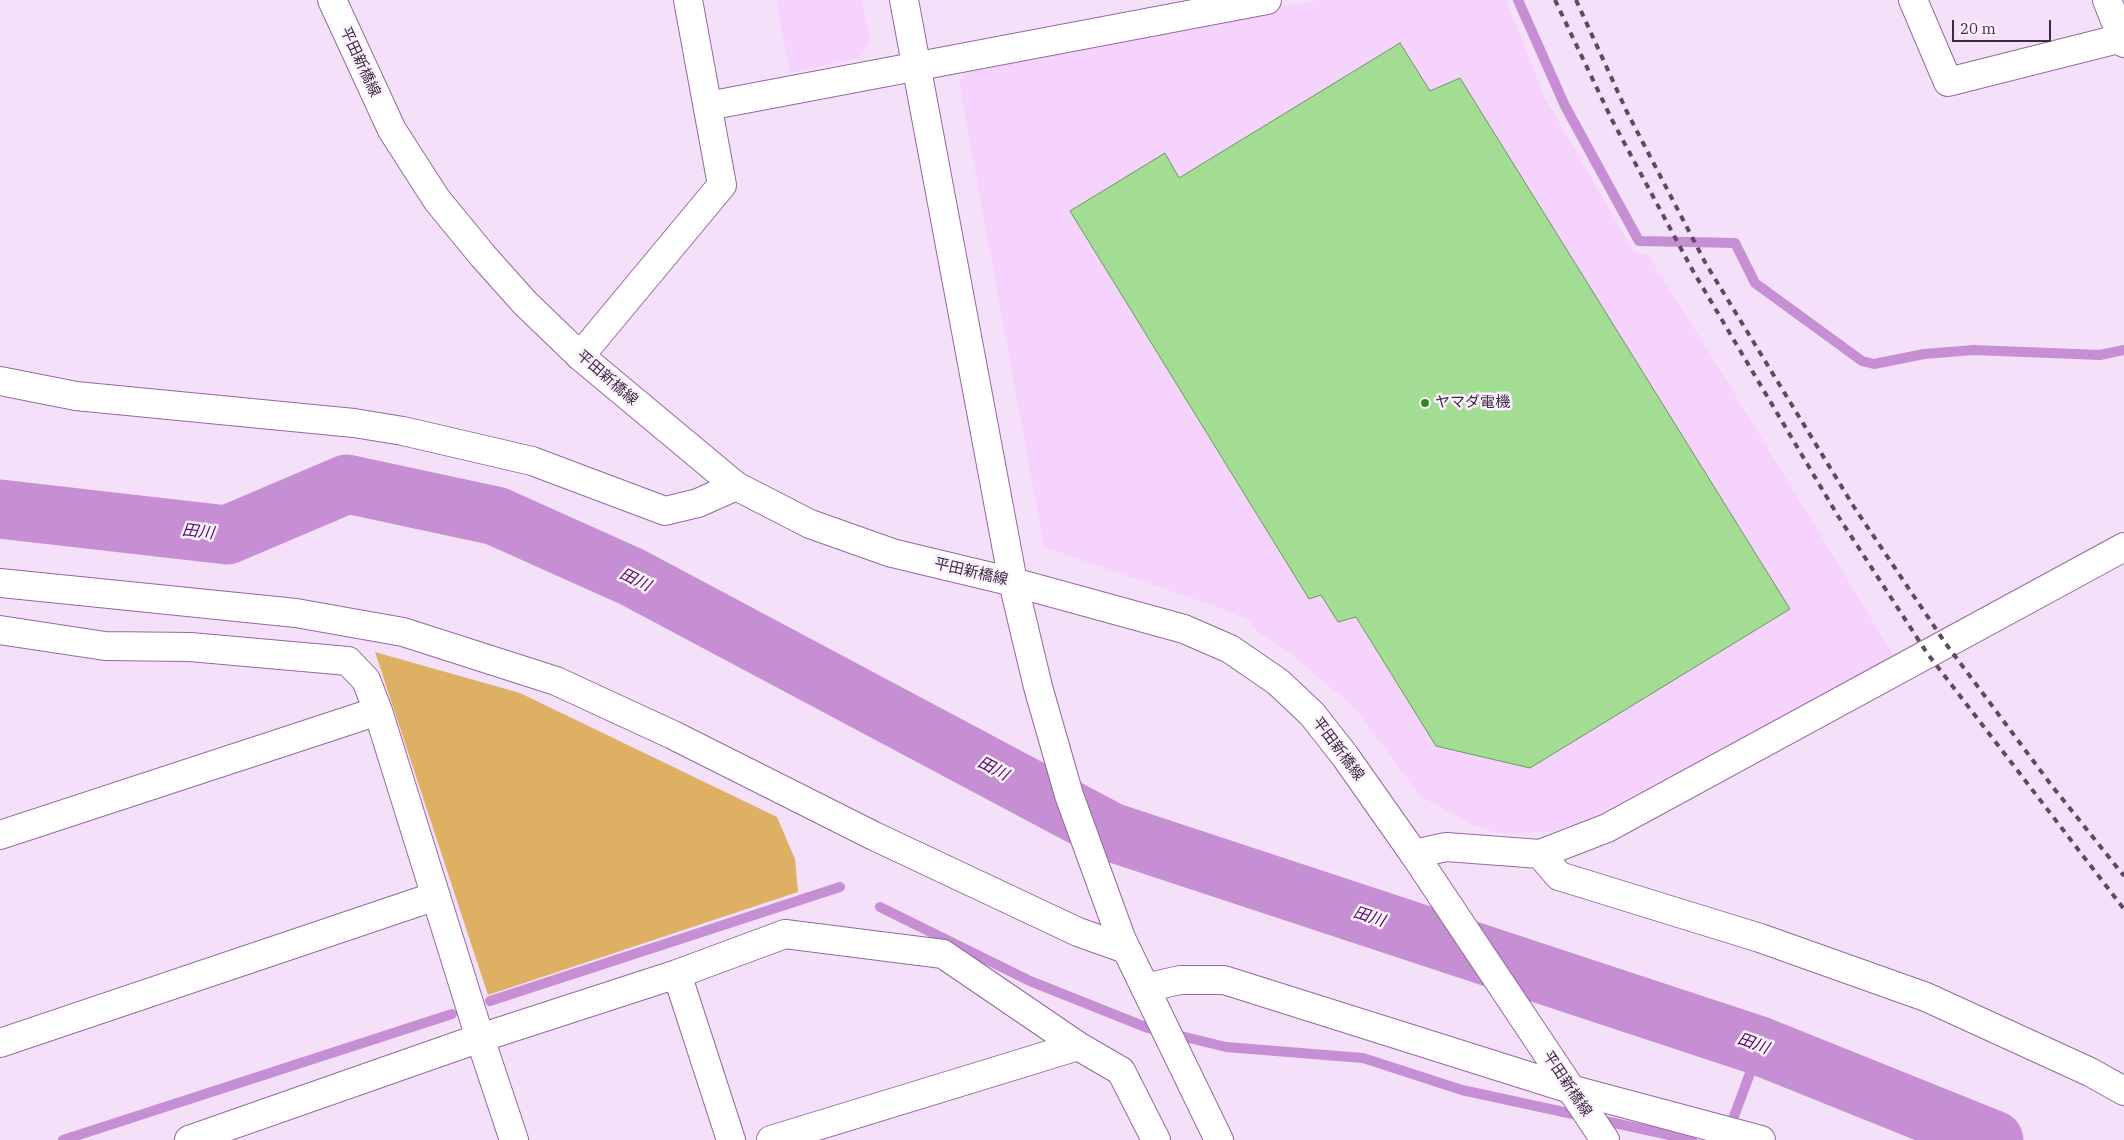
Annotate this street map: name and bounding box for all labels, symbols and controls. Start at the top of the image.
scale bar [1954,10,2053,42]
text: 20 m [1960,19,1996,38]
street label: 平田新橋線 [336,24,384,100]
street label: 平田新橋線 [573,347,641,409]
place label: ヤマダ電機 [1435,394,1510,412]
marker: ヤマダ電機 [1419,397,1431,409]
water label: 田川 [181,521,215,543]
street label: 平田新橋線 [932,555,1010,589]
water label: 田川 [616,564,654,596]
street label: 平田新橋線 [1308,714,1368,784]
water label: 田川 [974,753,1012,785]
water label: 田川 [1351,903,1387,931]
water label: 田川 [1735,1030,1771,1058]
street label: 平田新橋線 [1539,1048,1595,1120]

